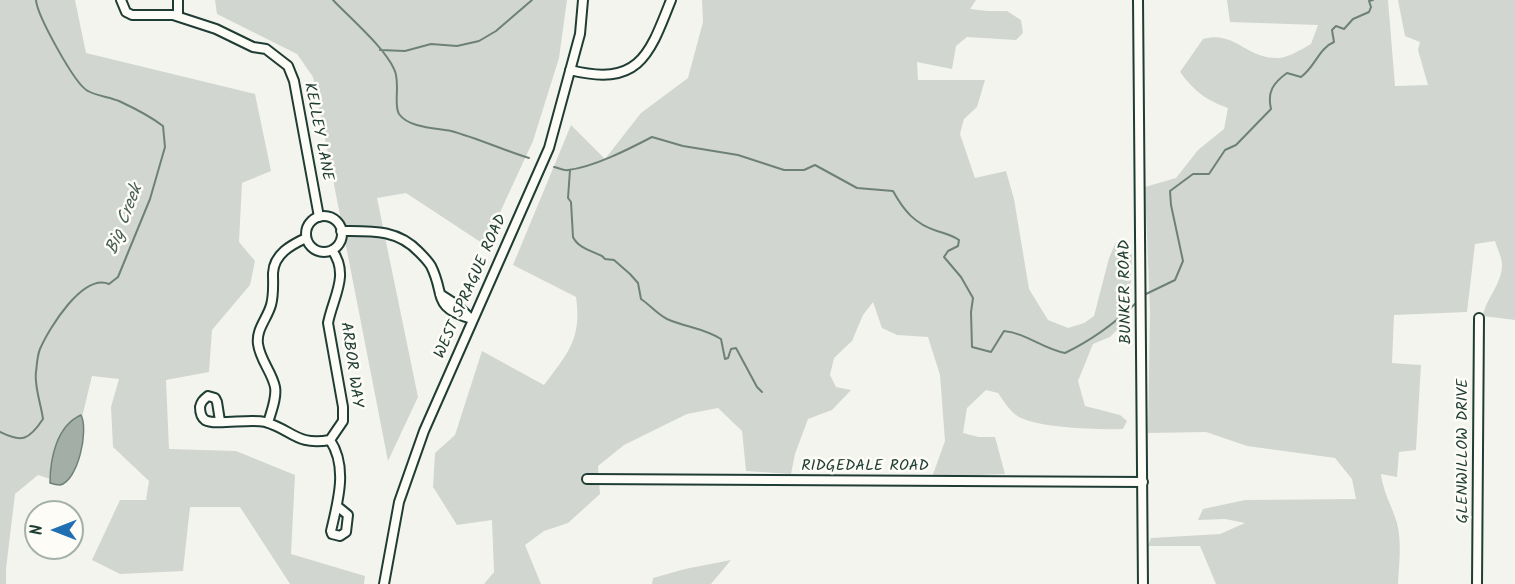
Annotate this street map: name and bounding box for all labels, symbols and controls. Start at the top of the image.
street label: KELLEY LANE [298,81,336,183]
water label: Big Creek [103,182,149,258]
street label: WEST SPRAGUE ROAD [432,212,512,362]
street label: BUNKER ROAD [1116,240,1138,344]
street label: ARBOR WAY [334,321,366,409]
street label: GLENWILLOW DRIVE [1454,379,1474,523]
street label: RIDGEDALE ROAD [801,457,929,477]
north arrow [24,500,84,560]
text: N [25,525,50,535]

